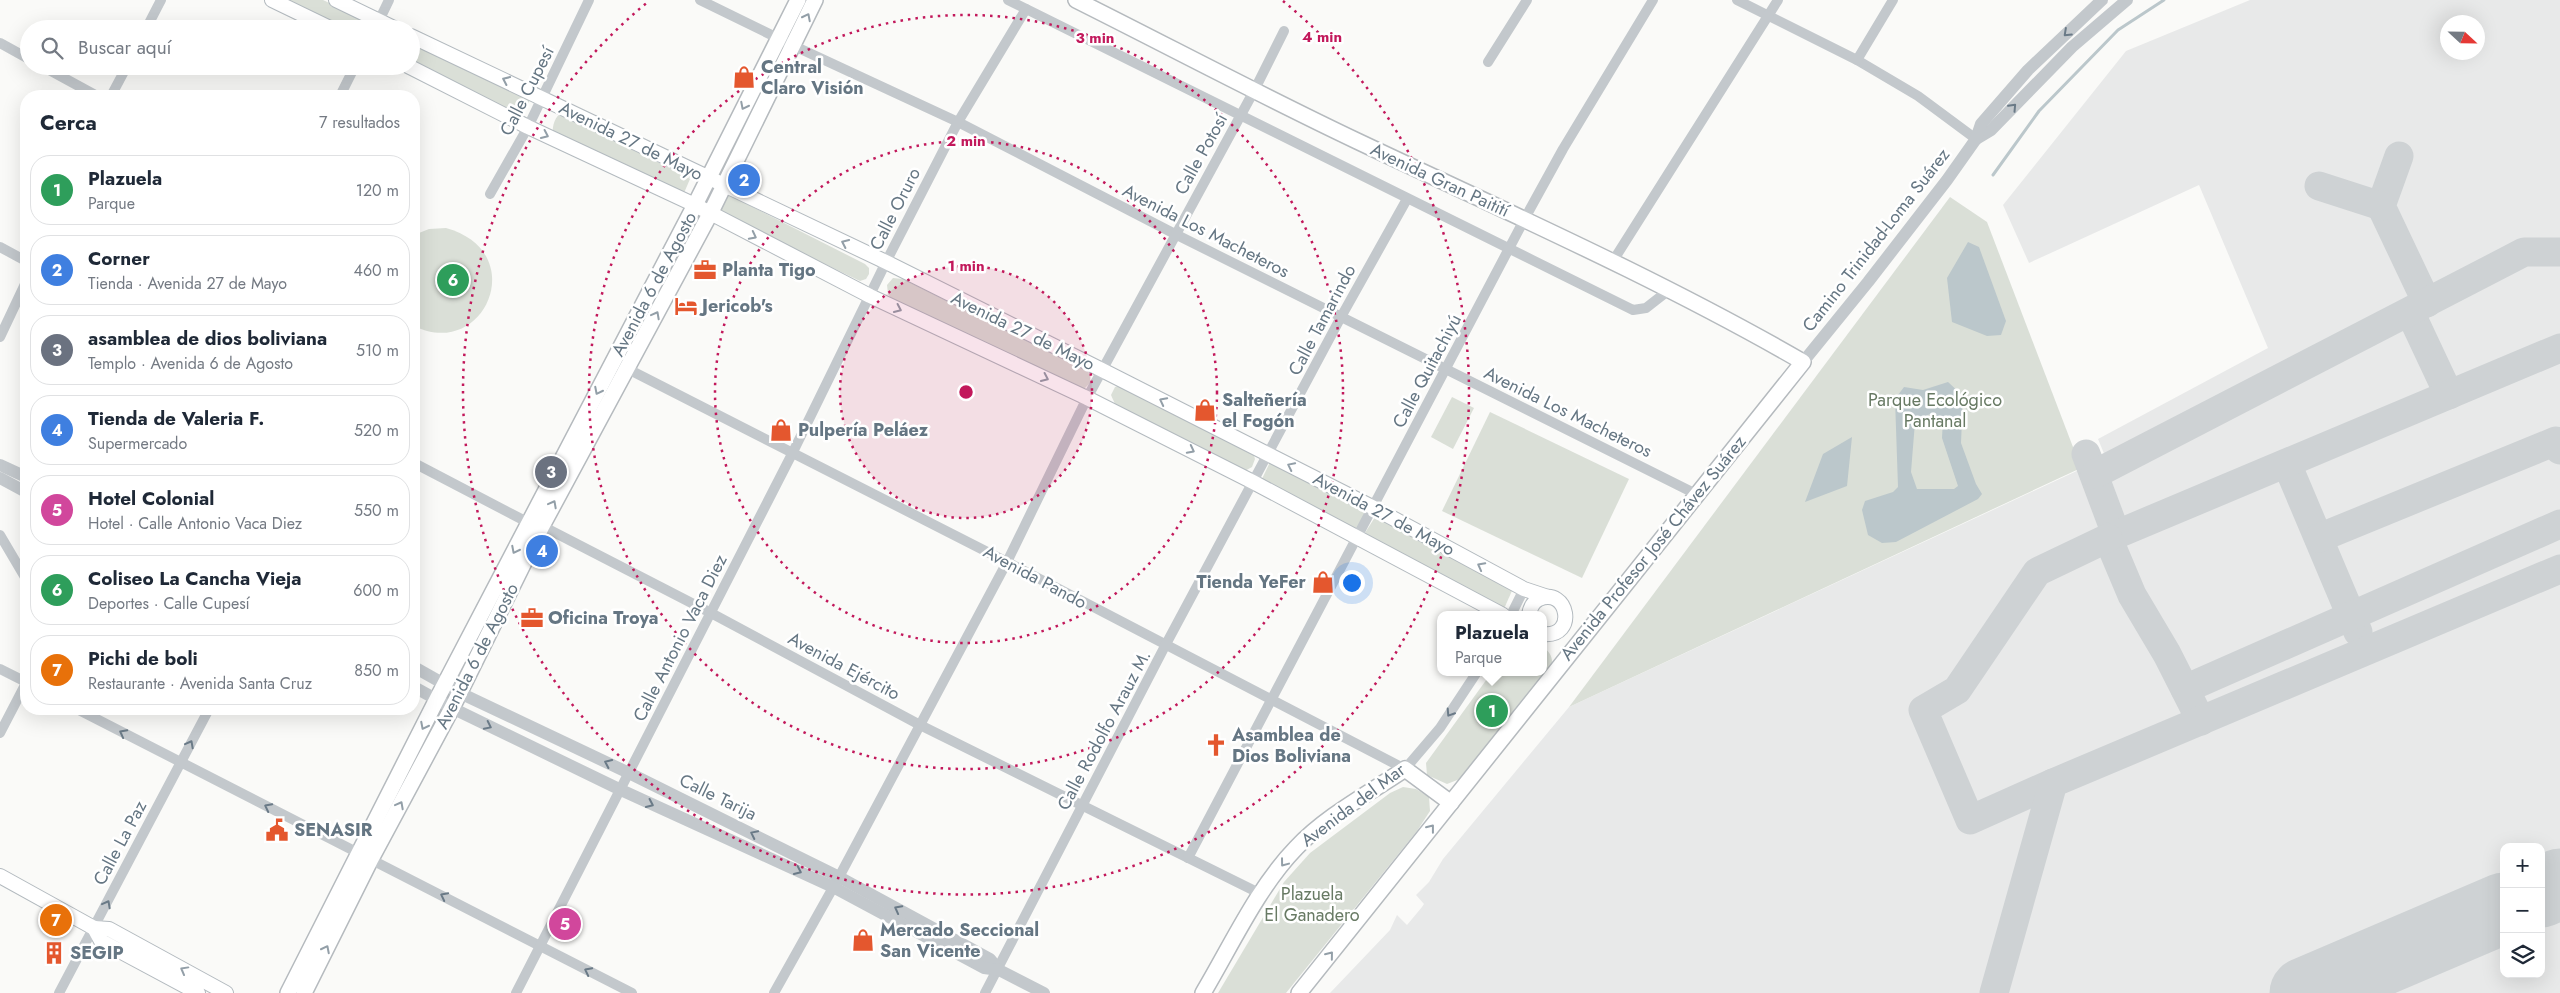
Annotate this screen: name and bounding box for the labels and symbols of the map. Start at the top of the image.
one-way arrow [801,13,811,22]
north arrow [2440,15,2485,60]
text: 4 min [1302,26,1342,48]
text: 3 min [1076,27,1114,49]
one-way arrow [2063,27,2072,36]
street label: Calle Cupesí [493,41,561,140]
place label: Central Claro Visión [761,54,864,101]
shop icon: Central Claro Visión [731,64,757,90]
one-way arrow [502,76,511,86]
street label: Avenida 27 de Mayo [555,95,707,187]
one-way arrow [739,101,750,110]
one-way arrow [2007,103,2016,112]
street label: Calle Potosí [1168,108,1235,199]
one-way arrow [540,129,549,139]
text: 2 min [946,130,986,152]
street label: Avenida Gran Paitití [1366,136,1515,224]
street label: Camino Trinidad-Loma Suárez [1796,142,1956,337]
pin: 2 [728,161,760,199]
street label: Calle Oruro [863,163,927,255]
street label: Avenida Los Macheteros [1118,178,1294,284]
street label: Avenida 6 de Agosto [605,207,703,361]
one-way arrow [748,230,757,240]
one-way arrow [841,239,850,249]
text: 1 min [947,255,985,277]
office icon: Planta Tigo [692,257,718,283]
place label: Planta Tigo [722,257,816,283]
street label: Calle Tamarindo [1282,260,1362,380]
pin: 6 [437,261,469,299]
street label: Avenida 27 de Mayo [947,285,1099,377]
hotel icon: Jericob's [673,293,699,319]
place label: Jericob's [699,293,773,319]
one-way arrow [893,303,902,314]
street label: Calle Quitachiyú [1386,310,1468,432]
one-way arrow [649,312,659,321]
street label: Avenida Los Macheteros [1480,360,1656,464]
one-way arrow [1040,372,1049,382]
centre of rings [957,383,975,401]
one-way arrow [594,385,604,394]
place label: Salteñería el Fogón [1222,387,1307,434]
park label: Parque Ecológico Pantanal [1868,387,2002,434]
one-way arrow [1159,397,1168,407]
shop icon: Salteñería el Fogón [1192,397,1218,423]
shop icon: Pulpería Peláez [768,417,794,443]
place label: Pulpería Peláez [798,417,929,443]
street label: Avenida Profesor José Chávez Suárez [1554,429,1753,666]
one-way arrow [1186,444,1195,454]
pin: 3 [535,453,567,491]
one-way arrow [1287,462,1296,472]
street label: Avenida 27 de Mayo [1309,466,1460,562]
one-way arrow [547,501,557,510]
pin: 4 [526,532,558,570]
street label: Avenida Pando [979,539,1092,615]
one-way arrow [511,545,521,554]
street label: Calle Antonio Vaca Diez [627,549,734,726]
one-way arrow [1478,562,1487,572]
place label: Tienda YeFer [1197,569,1307,595]
shop icon: Tienda YeFer [1310,569,1336,595]
your location [1339,570,1365,596]
street label: Avenida 6 de Agosto [429,578,525,733]
office icon: Oficina Troya [519,605,545,631]
place label: Oficina Troya [548,605,658,631]
street label: Avenida Ejército [783,626,905,707]
street label: Calle Rodolfo Arauz M. [1051,645,1157,815]
pin: 1 [1476,692,1508,730]
one-way arrow [1447,707,1456,717]
one-way arrow [483,719,492,730]
one-way arrow [420,720,430,729]
place label: Asamblea de Dios Boliviana [1231,722,1351,769]
one-way arrow [119,729,128,739]
church icon: Asamblea de Dios Boliviana [1203,732,1229,758]
one-way arrow [184,740,194,749]
street label: Avenida del Mar [1295,757,1411,853]
one-way arrow [604,758,613,769]
street label: Calle Tarija [675,767,761,827]
street label: Calle La Paz [87,795,153,890]
one-way arrow [645,797,654,808]
one-way arrow [394,801,404,810]
one-way arrow [264,803,273,813]
public building icon: SENASIR [264,817,290,843]
place label: SENASIR [294,817,373,843]
one-way arrow [1426,825,1434,834]
one-way arrow [750,830,759,841]
one-way arrow [1281,857,1290,867]
one-way arrow [793,865,802,876]
park label: Plazuela El Ganadero [1264,881,1360,928]
one-way arrow [440,892,449,902]
one-way arrow [101,900,111,909]
pin: 7 [40,901,72,939]
pin: 5 [549,905,581,943]
one-way arrow [894,905,903,915]
place label: Mercado Seccional San Vicente [880,917,1039,964]
shop icon: Mercado Seccional San Vicente [850,927,876,953]
building icon: SEGIP [41,940,67,966]
place label: SEGIP [70,940,124,966]
one-way arrow [319,946,329,955]
one-way arrow [1324,952,1332,961]
one-way arrow [180,966,189,976]
one-way arrow [585,967,594,977]

